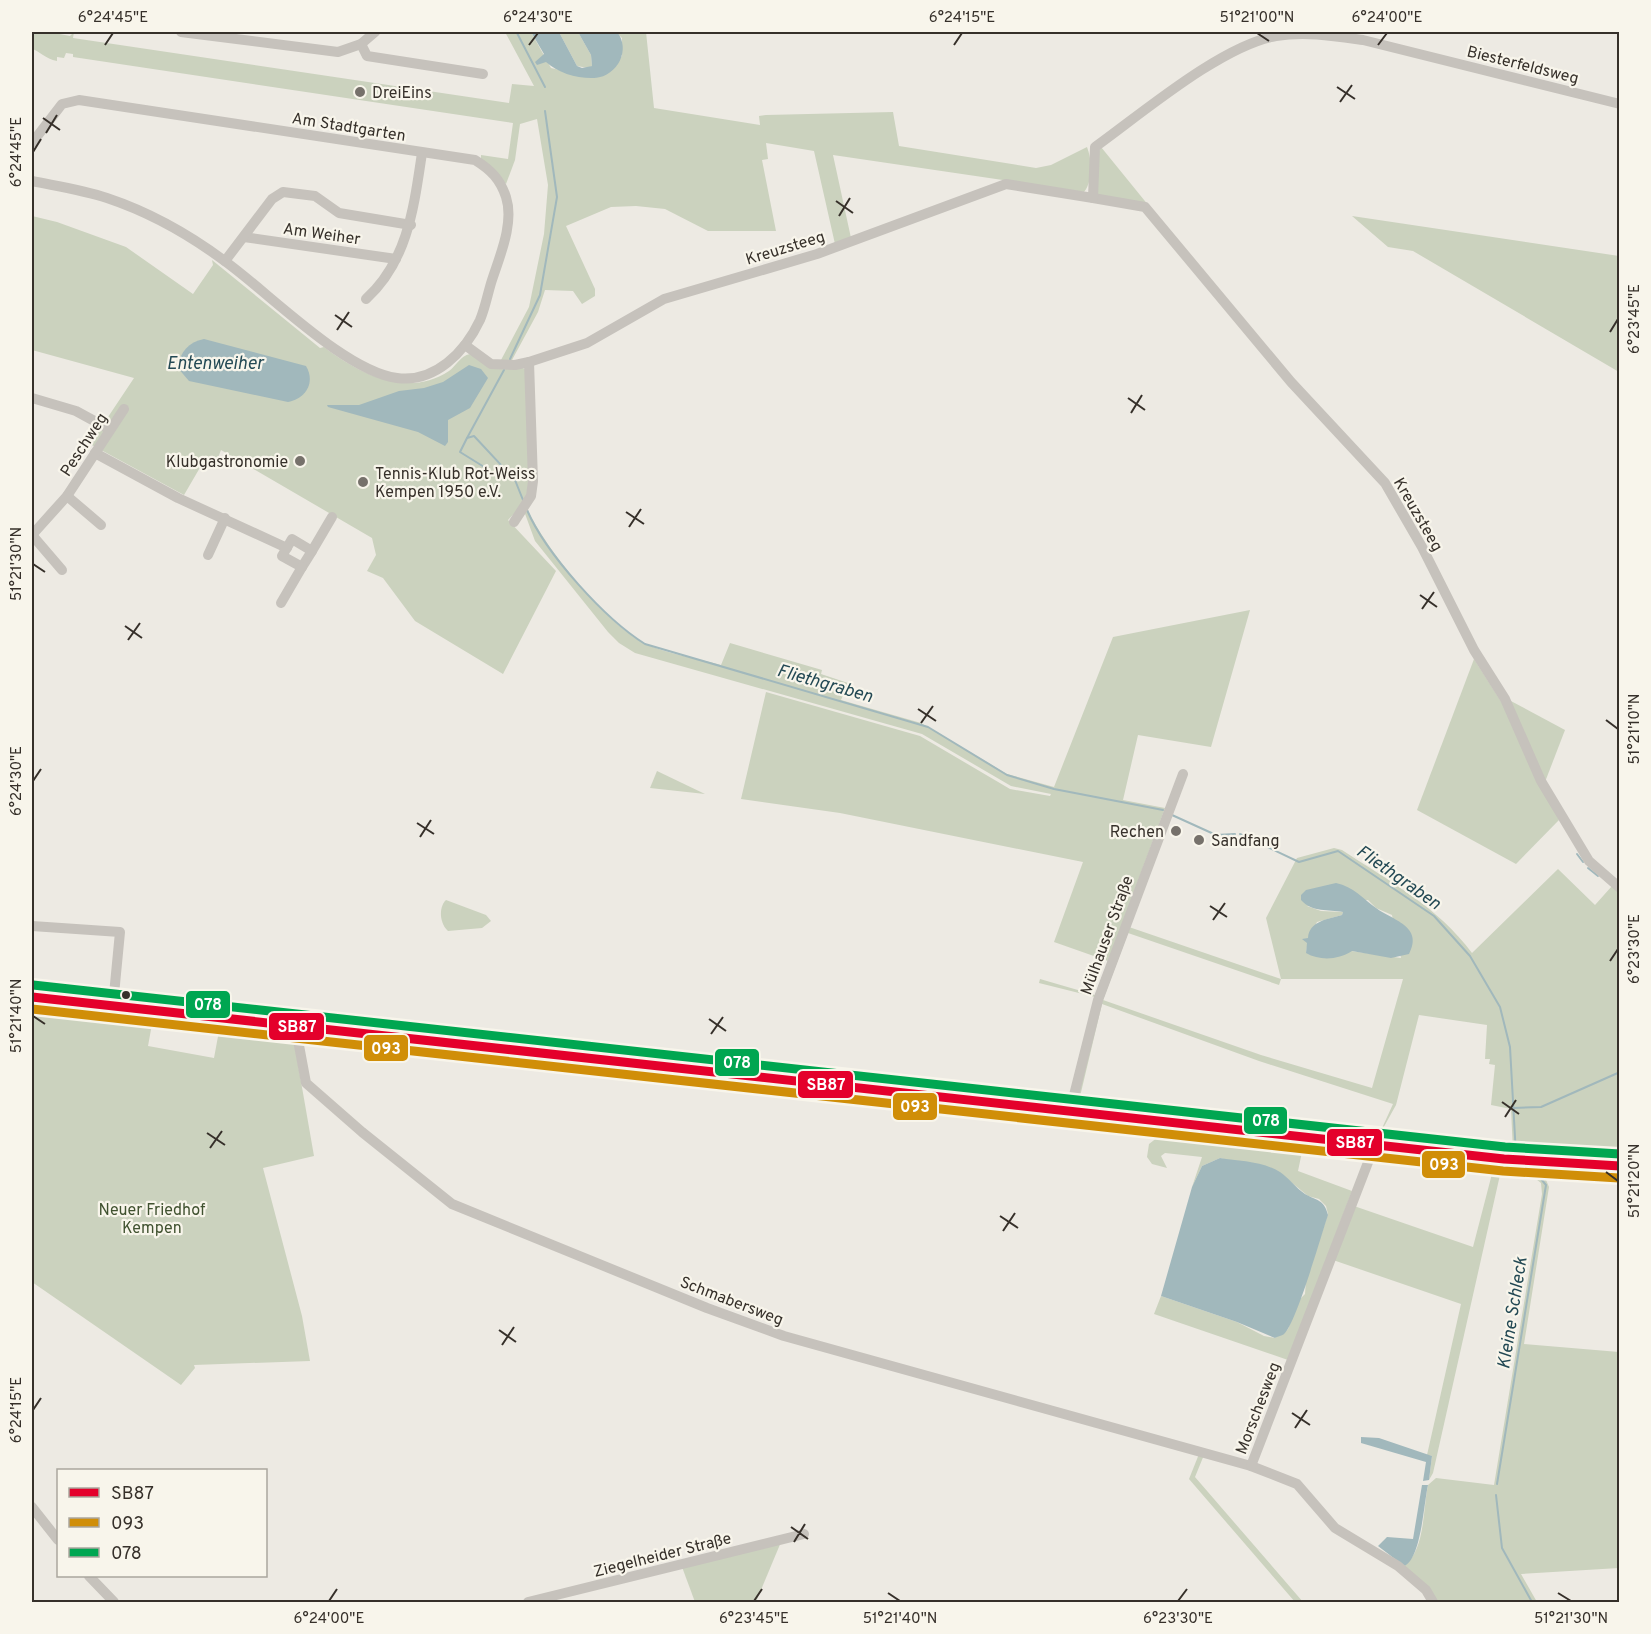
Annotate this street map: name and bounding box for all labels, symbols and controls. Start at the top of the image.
text: 6°24'45"E [78,9,148,28]
text: 6°24'30"E [503,9,573,28]
text: 6°24'15"E [929,9,995,28]
text: 51°21'00"N [1220,9,1294,28]
text: 6°24'00"E [1352,9,1422,28]
street label: Biesterfeldsweg [1464,42,1581,90]
place label: DreiEins [372,84,432,104]
marker: DreiEins [353,85,367,99]
street label: Am Stadtgarten [290,109,407,147]
text: 6°24'45"E [8,117,27,187]
street label: Am Weiher [282,220,362,250]
street label: Kreuzsteeg [743,227,828,270]
text: 6°23'45"E [1626,284,1645,354]
water label: Entenweiher [167,353,266,376]
street label: Peschweg [57,409,113,481]
place label: Klubgastronomie [166,453,288,473]
marker: Klubgastronomie [293,454,307,468]
place label: Tennis-Klub Rot-Weiss Kempen 1950 e.V. [375,465,535,503]
marker: Tennis-Klub Rot-Weiss Kempen 1950 e.V. [356,475,370,489]
street label: Kreuzsteeg [1388,475,1446,555]
text: 51°21'30"N [8,527,27,601]
water label: Fliethgraben [774,660,875,709]
text: 51°21'10"N [1626,694,1645,764]
text: 6°24'30"E [8,746,27,816]
place label: Rechen [1110,823,1164,843]
marker: Rechen [1169,824,1183,838]
place label: Sandfang [1211,832,1280,852]
marker: Sandfang [1192,833,1206,847]
water label: Fliethgraben [1351,841,1445,916]
street label: Mülhauser Straße [1077,873,1139,998]
text: 6°23'30"E [1626,914,1645,984]
text: 51°21'40"N [8,979,27,1053]
unlabelled marker [120,989,132,1001]
line badge: 078 [185,990,231,1019]
text: 078 [194,996,222,1016]
line badge: SB87 [268,1012,325,1041]
text: SB87 [277,1018,317,1038]
line badge: 093 [363,1034,409,1062]
text: 093 [371,1040,401,1060]
line badge: 078 [714,1048,760,1077]
text: 078 [723,1054,751,1074]
line badge: SB87 [797,1070,854,1099]
text: SB87 [806,1076,846,1096]
line badge: 093 [892,1092,938,1121]
text: 093 [900,1098,930,1118]
line badge: 078 [1243,1106,1288,1135]
text: 078 [1252,1112,1280,1132]
line badge: SB87 [1326,1128,1383,1157]
text: SB87 [1335,1134,1375,1154]
text: 51°21'20"N [1626,1144,1645,1218]
line badge: 093 [1421,1150,1466,1179]
text: 093 [1429,1156,1459,1176]
park label: Neuer Friedhof Kempen [99,1201,206,1239]
water label: Kleine Schleck [1493,1255,1534,1371]
street label: Schmabersweg [677,1273,786,1331]
street label: Morschesweg [1232,1360,1286,1458]
text: 6°24'15"E [8,1377,27,1443]
legend [57,1469,267,1577]
text: SB87 [111,1483,154,1506]
text: 093 [111,1513,144,1536]
street label: Ziegelheider Straße [591,1529,733,1583]
text: 078 [111,1543,142,1566]
text: 6°24'00"E [294,1610,364,1629]
text: 6°23'45"E [719,1610,789,1629]
text: 51°21'40"N [863,1610,937,1629]
text: 6°23'30"E [1143,1610,1213,1629]
text: 51°21'30"N [1534,1610,1608,1629]

